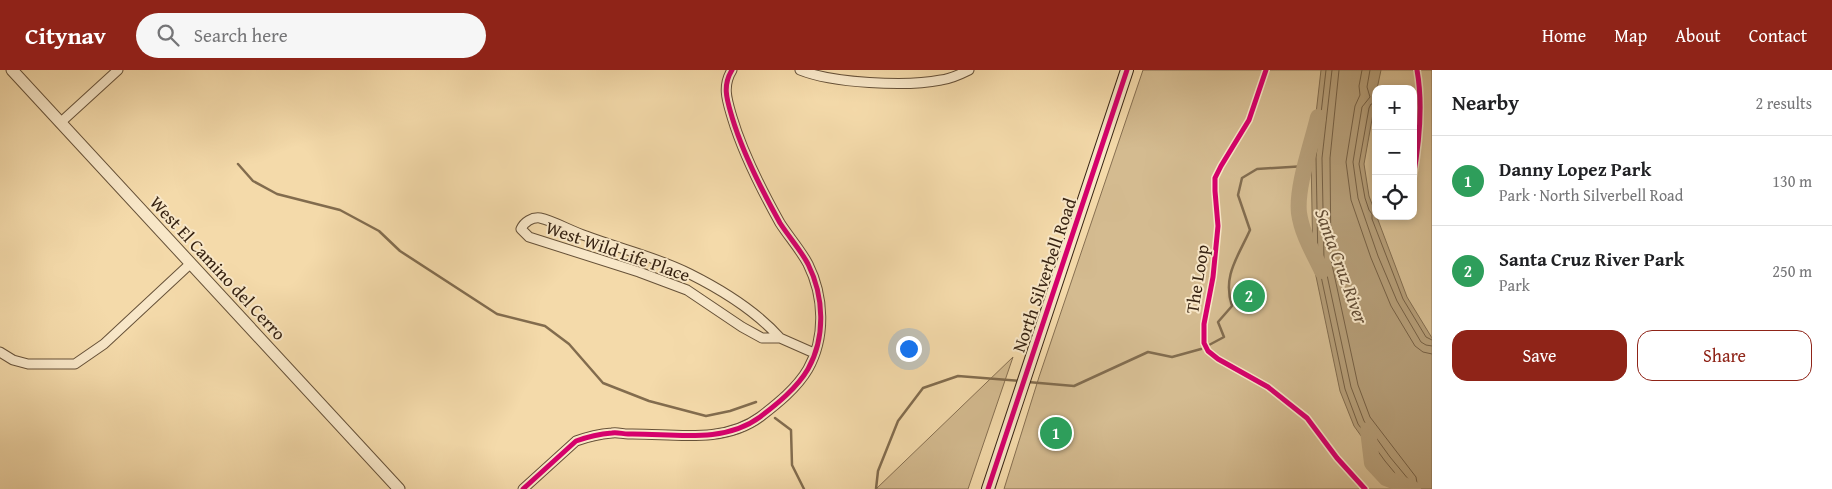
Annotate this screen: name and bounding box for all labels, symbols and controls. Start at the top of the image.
search box [136,13,486,58]
text: Citynav [25,18,106,53]
icon: search [154,21,182,49]
text: Search here [194,21,288,49]
text: Home [1542,22,1586,49]
text: Map [1614,22,1647,49]
text: About [1675,22,1721,49]
text: Contact [1749,22,1807,49]
map controls [1372,85,1417,220]
button: + [1372,85,1417,130]
text: Nearby [1452,87,1519,118]
text: 2 results [1755,91,1812,115]
button: − [1372,130,1417,175]
text: Danny Lopez Park [1499,155,1651,183]
text: 1 [1464,169,1472,193]
text: 130 m [1772,169,1812,193]
button: locate [1372,175,1417,220]
text: Park · North Silverbell Road [1499,183,1683,207]
street label: West El Camino del Cerro [144,190,292,346]
street label: North Silverbell Road [1005,194,1083,356]
water label: Santa Cruz River [1308,204,1376,328]
street label: West Wild Life Place [542,214,694,288]
street label: The Loop [1178,242,1216,315]
text: Santa Cruz River Park [1499,245,1684,273]
text: 2 [1464,259,1472,283]
text: 250 m [1772,259,1812,283]
text: Park [1499,273,1530,297]
pin: 2 [1233,277,1265,315]
button: Save [1452,330,1627,381]
button: Share [1637,330,1812,381]
your location [896,336,922,362]
pin: 1 [1040,414,1072,452]

